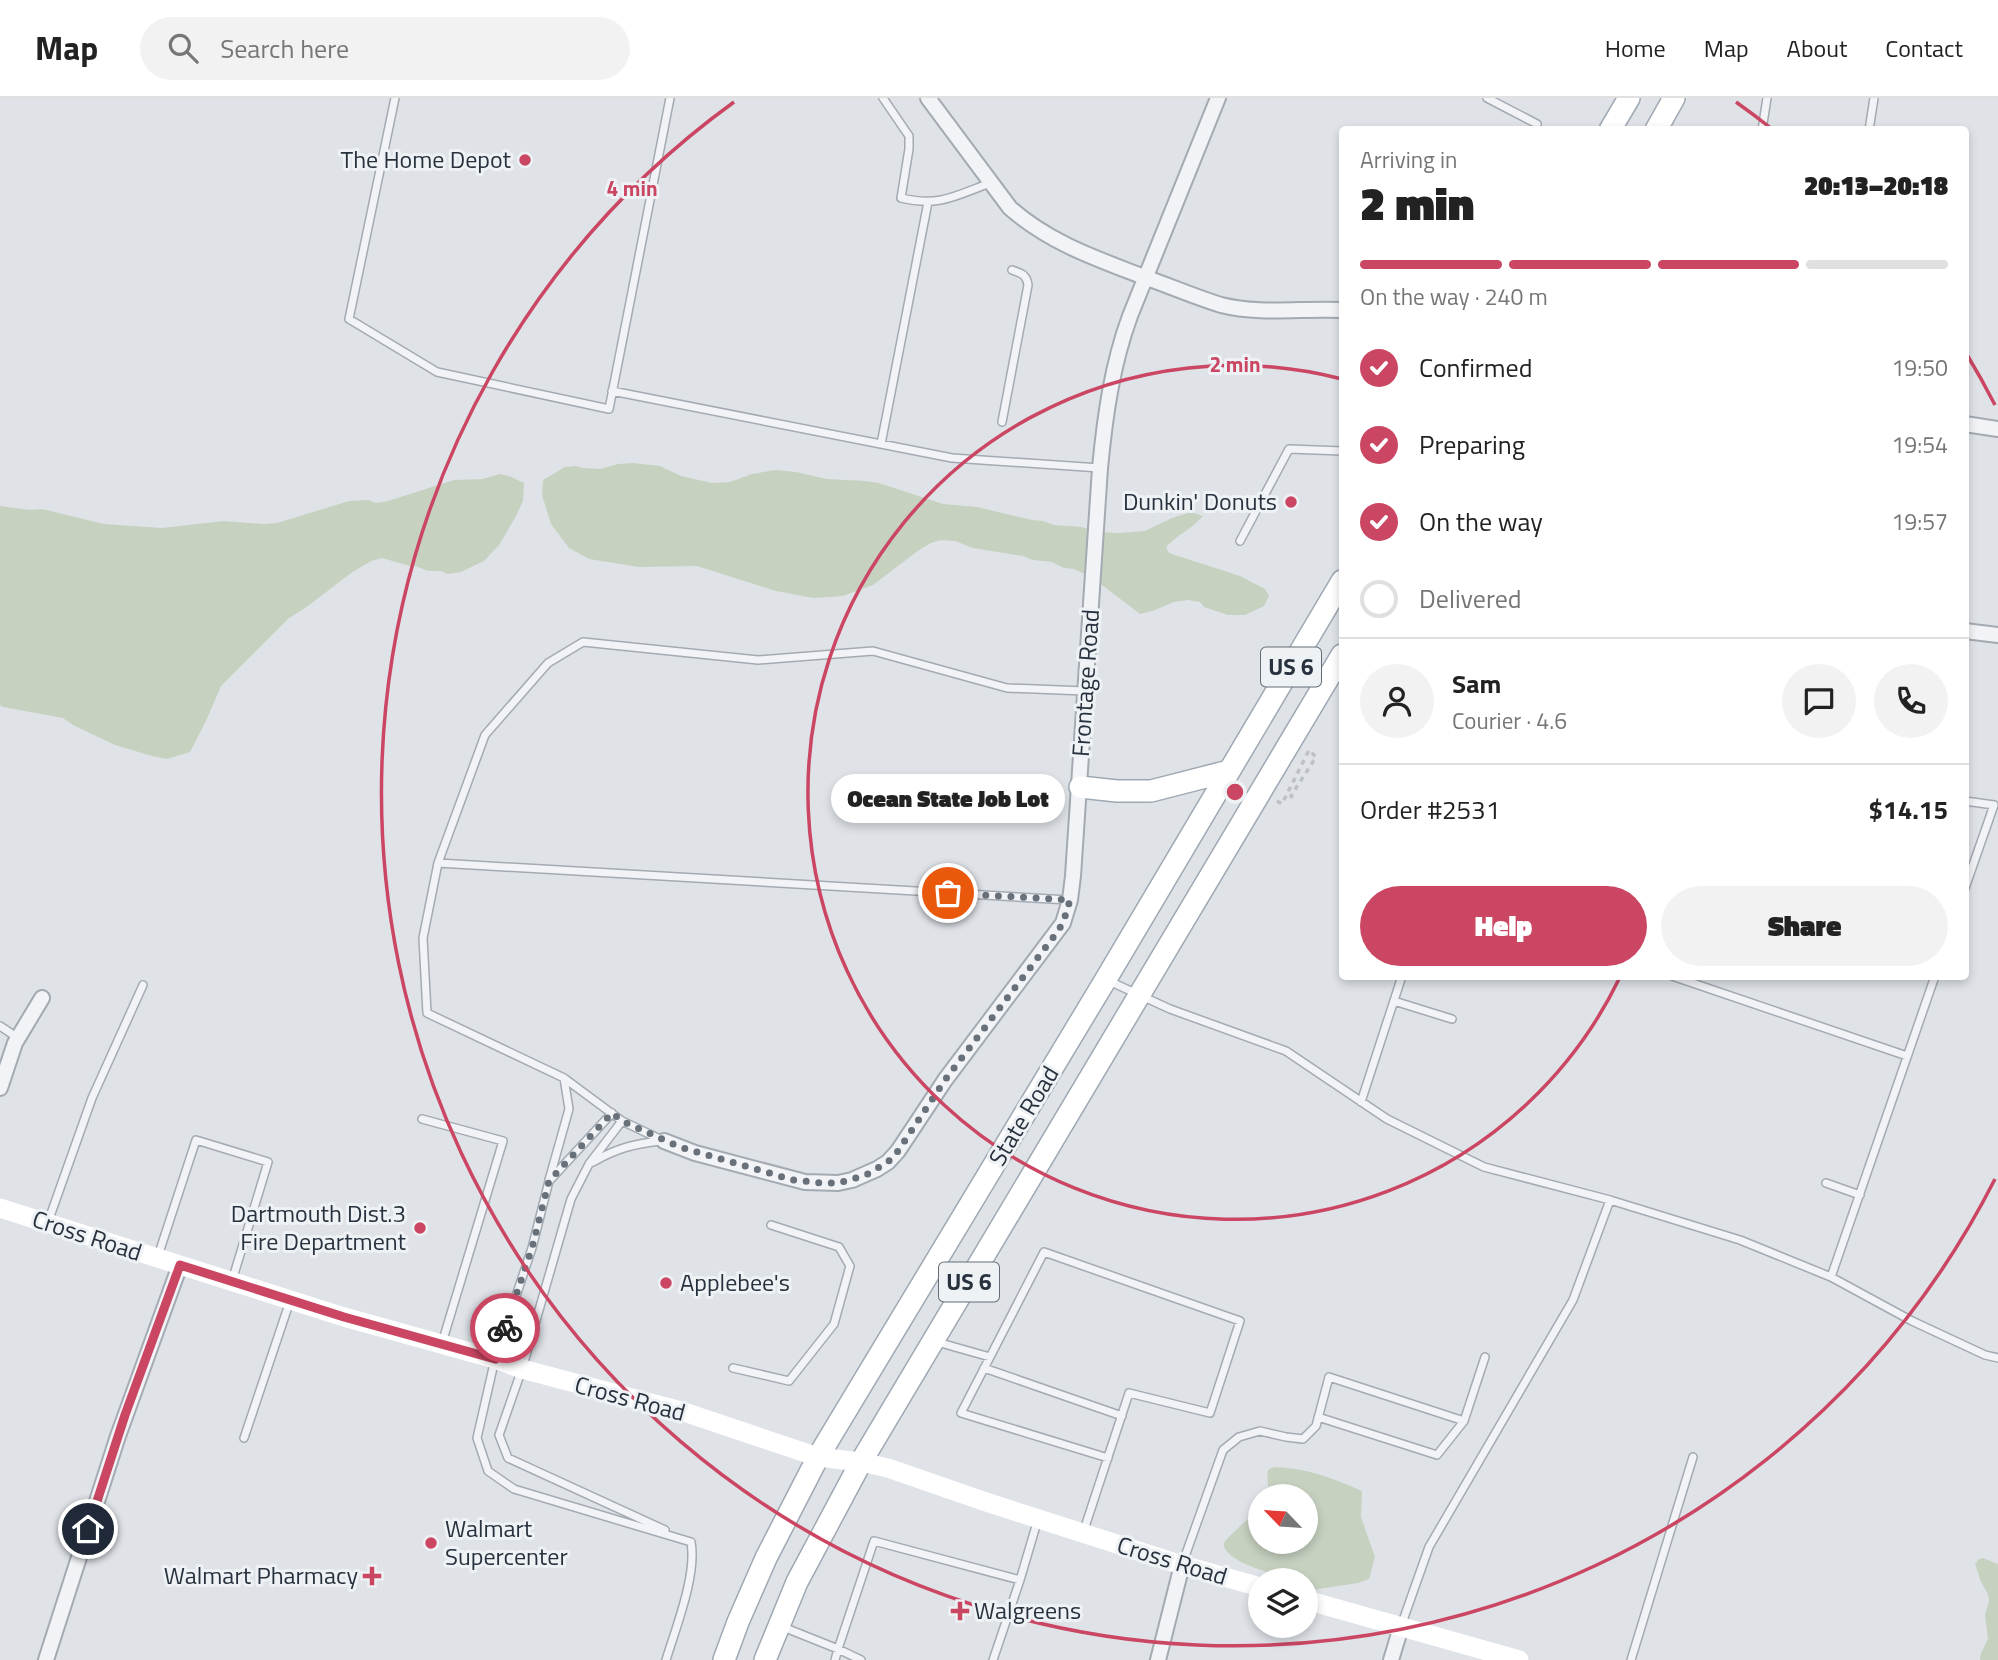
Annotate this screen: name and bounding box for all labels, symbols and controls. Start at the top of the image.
search box [140,17,630,80]
text: Map [35,23,98,73]
icon: search [164,29,202,67]
text: Search here [220,29,349,68]
text: Home [1605,30,1666,66]
text: Map [1704,30,1749,66]
text: About [1787,30,1847,66]
text: Contact [1885,30,1963,66]
place label: The Home Depot [341,141,512,177]
text: Arriving in [1360,142,1457,177]
marker: The Home Depot [517,152,533,168]
text: 20:13–20:18 [1804,166,1948,205]
text: 2 min [1360,168,1474,238]
text: 4 min [606,172,658,204]
text: On the way · 240 m [1360,279,1548,314]
text: 2 min [1209,348,1261,380]
text: Confirmed [1419,348,1533,387]
icon: check [1360,349,1398,387]
text: 19:50 [1891,350,1948,385]
text: Preparing [1419,425,1525,464]
icon: check [1360,426,1398,464]
text: 19:54 [1891,427,1948,462]
place label: Dunkin' Donuts [1123,483,1277,519]
marker: Dunkin' Donuts [1283,494,1299,510]
text: On the way [1419,502,1543,541]
icon: check [1360,503,1398,541]
text: 19:57 [1891,504,1948,539]
text: Delivered [1419,579,1522,618]
street label: Frontage Road [1062,608,1108,758]
road number: US 6 [1261,648,1321,687]
button: person [1360,664,1434,738]
text: Sam [1452,664,1501,703]
button: chat [1782,664,1856,738]
button: phone [1874,664,1948,738]
text: Courier · 4.6 [1452,703,1567,738]
callout: Ocean State Job Lot [831,774,1065,823]
centre of rings [1223,780,1247,804]
text: Ocean State Job Lot [847,781,1049,816]
text: Order #2531 [1360,790,1500,829]
text: $14.15 [1869,790,1948,829]
pin [918,863,978,923]
icon: bag [929,874,967,912]
button: Help [1360,886,1647,966]
button: Share [1661,886,1948,966]
street label: State Road [979,1059,1067,1172]
place label: Dartmouth Dist.3 Fire Department [231,1195,407,1259]
street label: Cross Road [28,1200,147,1270]
marker: Dartmouth Dist.3 Fire Department [412,1220,428,1236]
road number: US 6 [939,1262,999,1302]
place label: Applebee's [680,1264,790,1300]
marker: Applebee's [658,1275,674,1291]
courier [470,1293,540,1363]
icon: bike [486,1309,524,1347]
street label: Cross Road [571,1366,690,1430]
north arrow [1248,1484,1318,1554]
map controls [1248,1484,1318,1638]
pin [58,1499,118,1559]
icon: home [69,1510,107,1548]
place label: Walmart Supercenter [445,1510,568,1574]
street label: Cross Road [1113,1526,1232,1594]
marker: Walmart Supercenter [423,1535,439,1551]
place label: Walmart Pharmacy [164,1557,358,1593]
marker: Walmart Pharmacy [364,1568,380,1584]
button: layers [1248,1568,1318,1638]
place label: Walgreens [974,1592,1081,1628]
marker: Walgreens [952,1603,968,1619]

